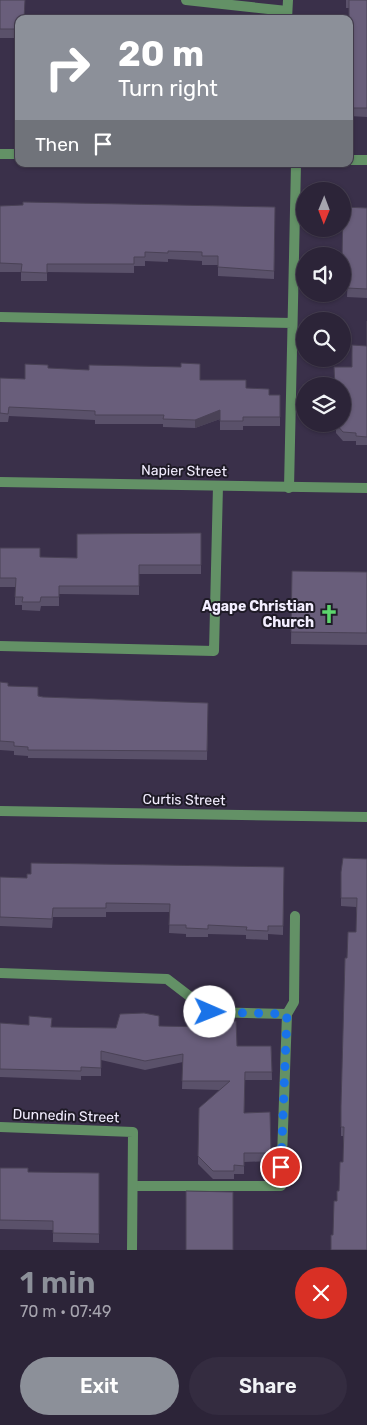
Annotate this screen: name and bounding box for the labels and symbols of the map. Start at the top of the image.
north arrow [296,182,351,238]
street label: Napier Street [141,462,228,480]
place label: Agape Christian Church [202,598,314,631]
church icon: Agape Christian Church [318,603,340,625]
street label: Curtis Street [142,791,226,809]
position arrow [183,985,235,1037]
street label: Dunnedin Street [12,1106,120,1126]
pin [260,1146,302,1188]

